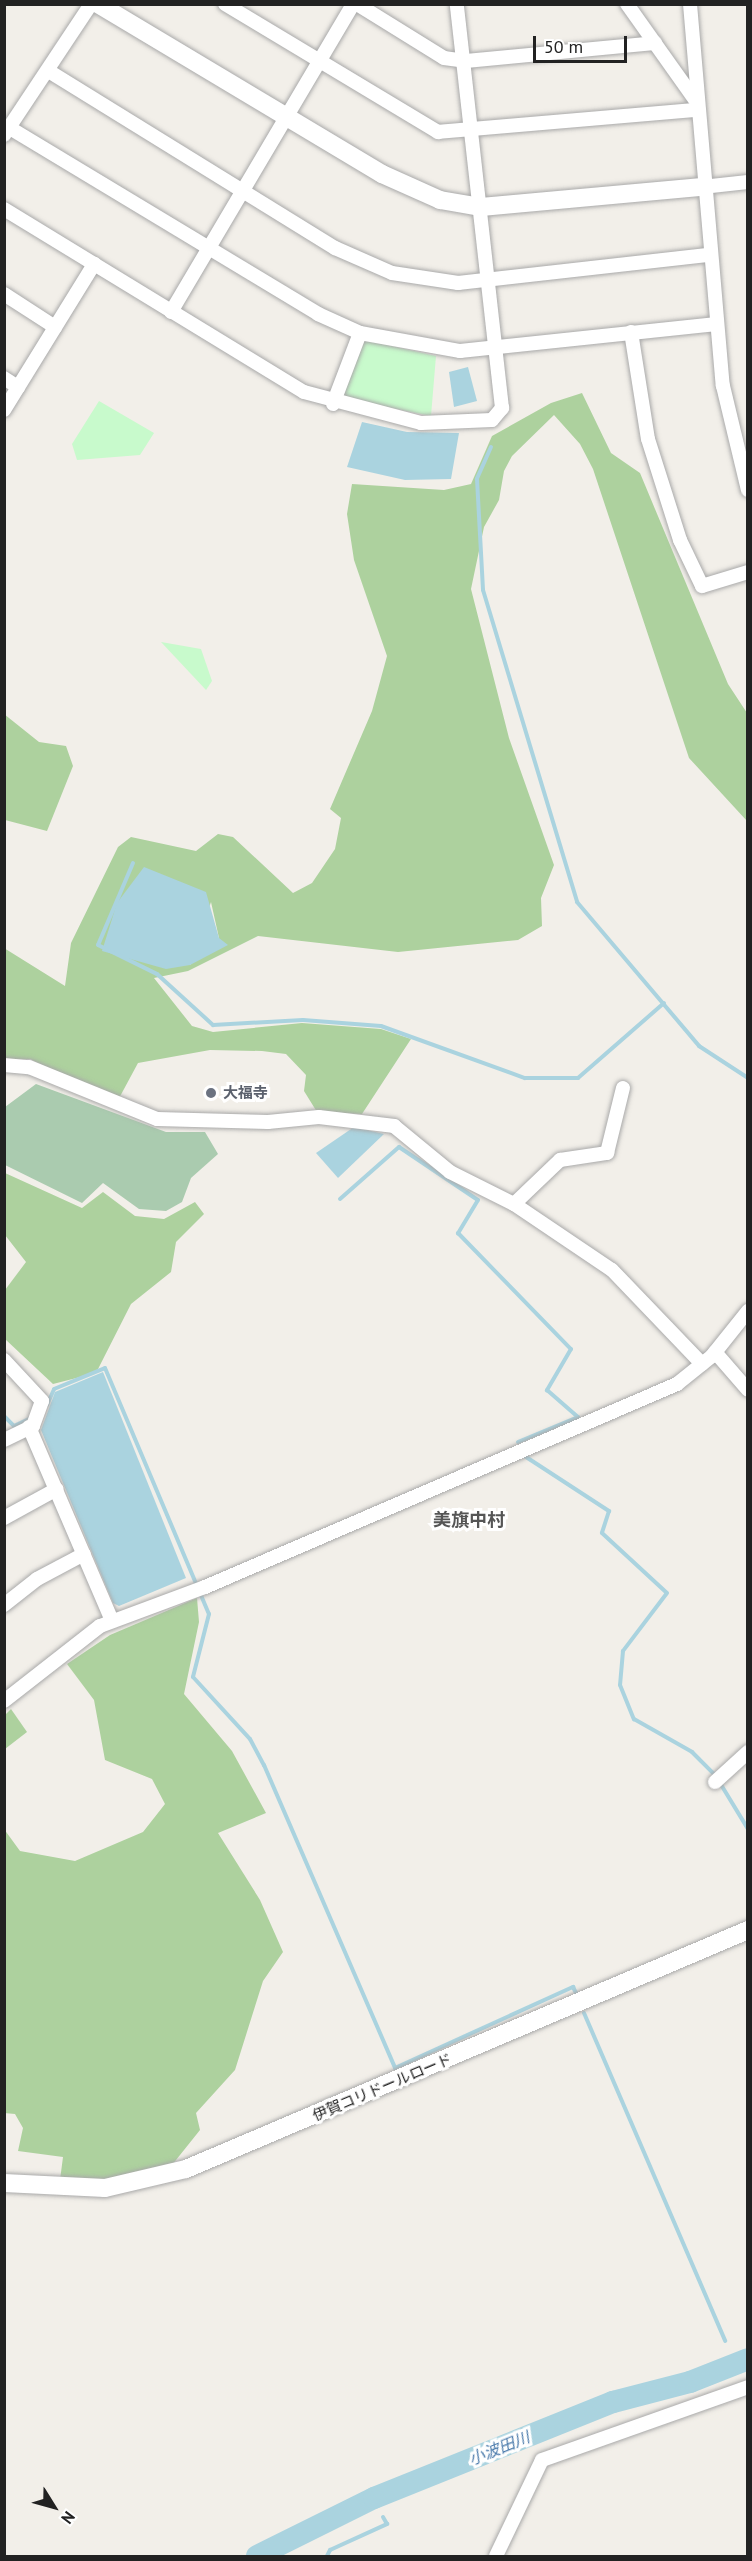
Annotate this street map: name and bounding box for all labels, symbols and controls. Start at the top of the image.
scale bar [536,24,630,62]
text: 50 m [544,35,583,58]
place label: 大福寺 [223,1084,268,1102]
marker: 大福寺 [204,1086,218,1100]
district label: 美旗中村 [433,1509,505,1531]
street label: 伊賀コリドールロード [309,2049,455,2125]
water label: 小波田川 [466,2427,532,2469]
north arrow [24,2477,84,2537]
text: N [57,2508,80,2528]

